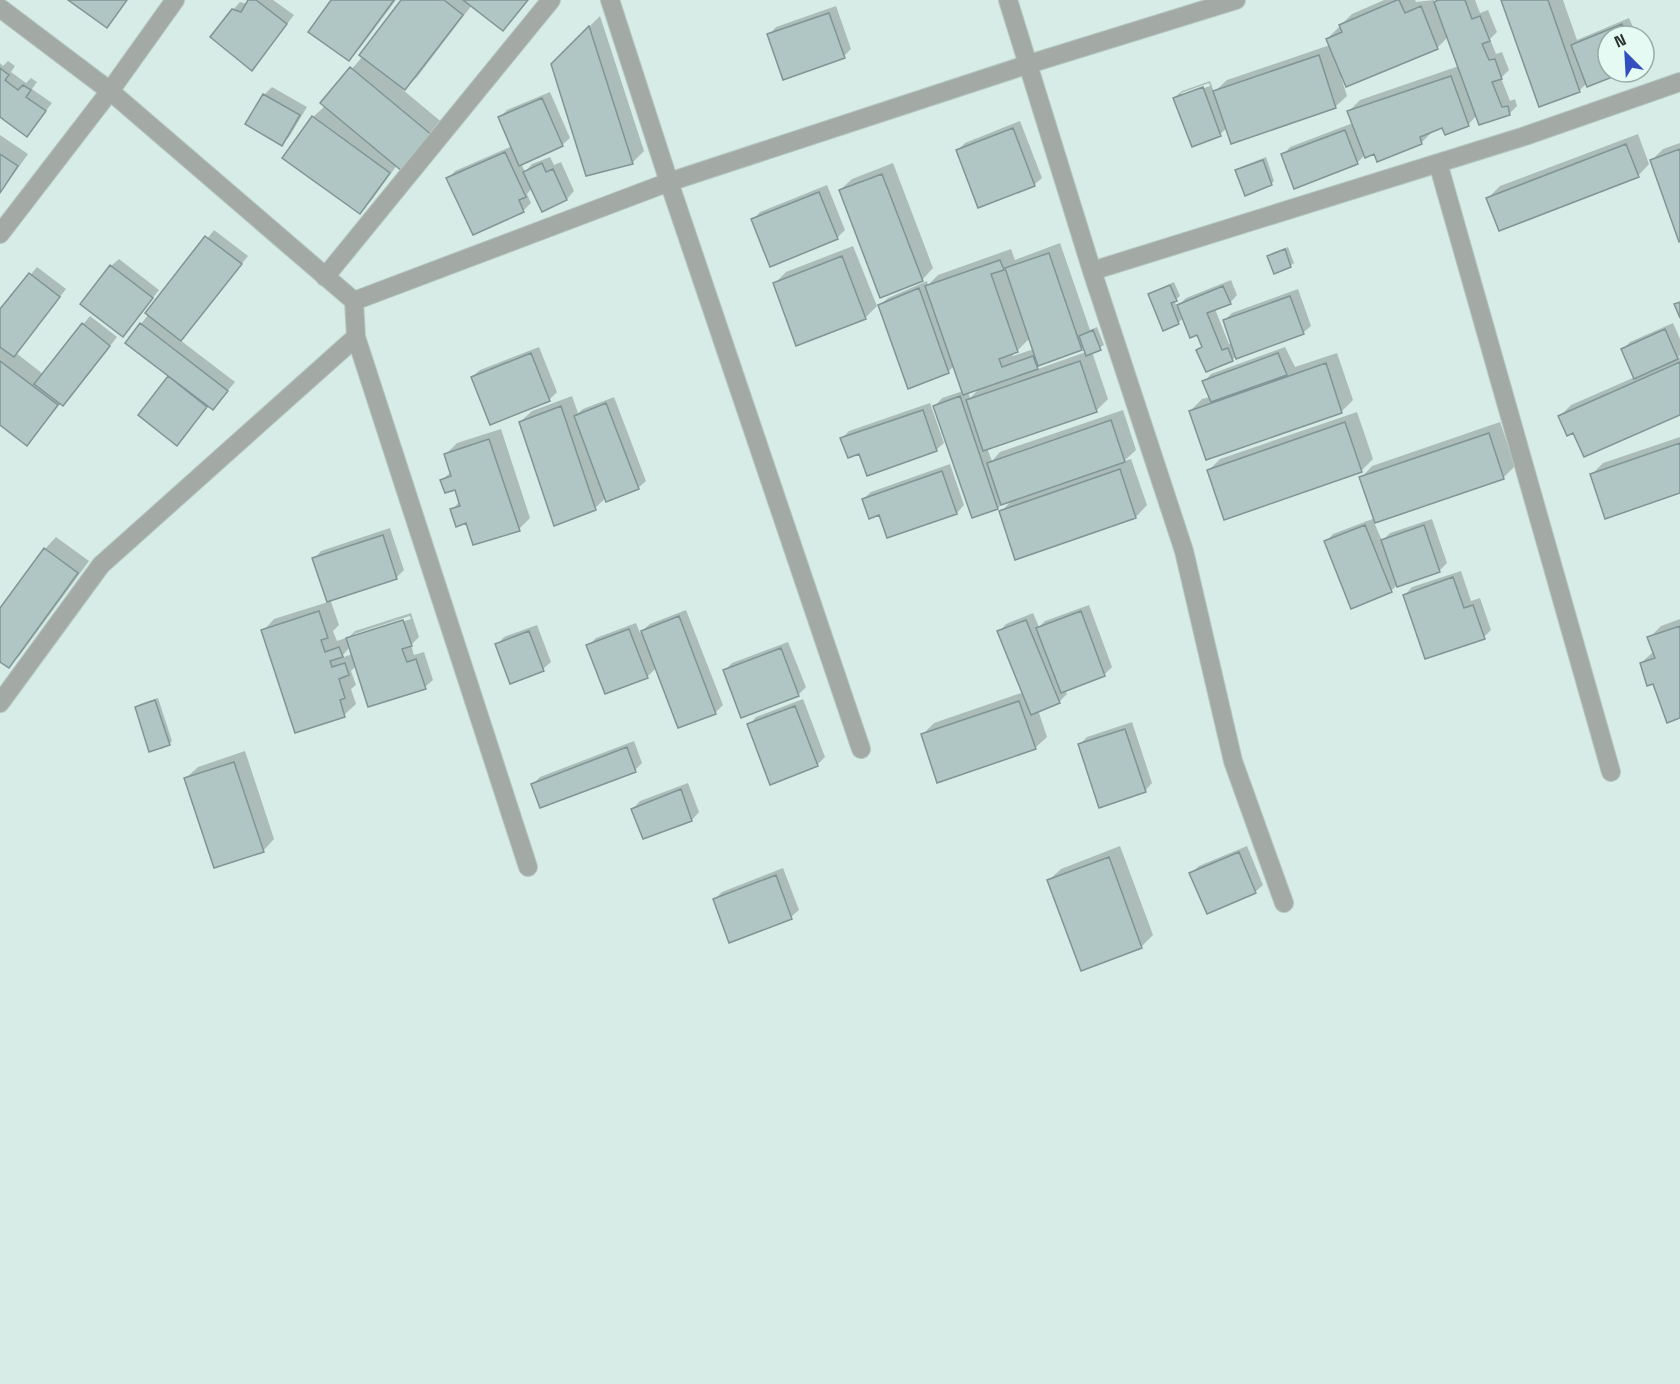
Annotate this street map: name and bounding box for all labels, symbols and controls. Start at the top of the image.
north arrow [1596,24,1656,84]
text: N [1611,29,1629,53]

